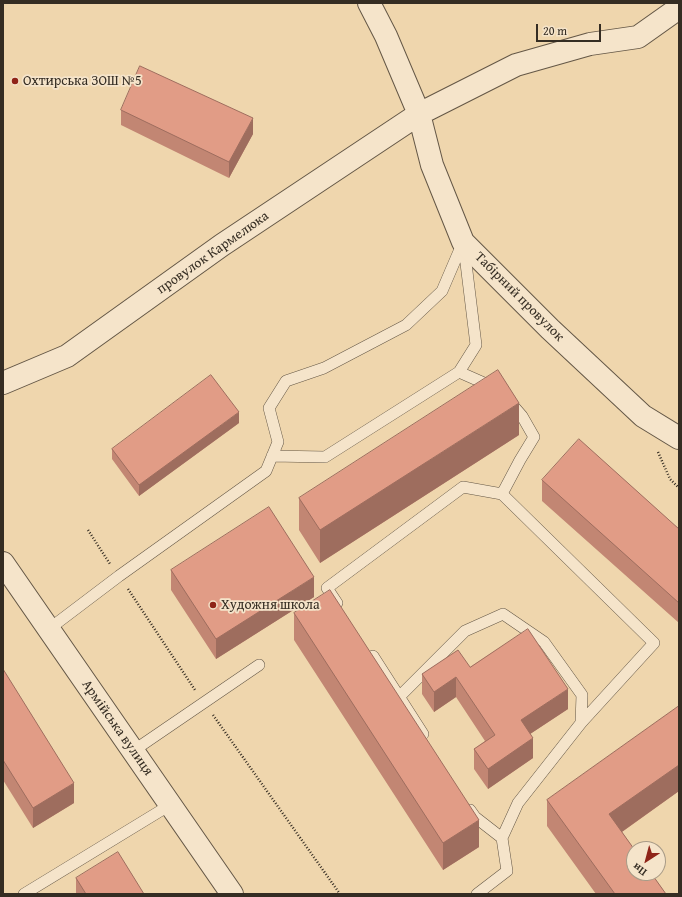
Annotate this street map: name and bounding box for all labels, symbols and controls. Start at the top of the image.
scale bar [538,16,603,42]
text: 20 m [543,22,567,39]
place label: Охтирська ЗОШ №5 [23,73,142,89]
marker: Охтирська ЗОШ №5 [10,76,20,86]
street label: провулок Кармелюка [154,208,272,298]
street label: Табірний провулок [471,249,567,345]
place label: Художня школа [221,597,320,613]
marker: Художня школа [208,600,218,610]
street label: Армійська вулиця [78,677,156,779]
north arrow [626,841,666,881]
text: Пн [629,859,650,881]

